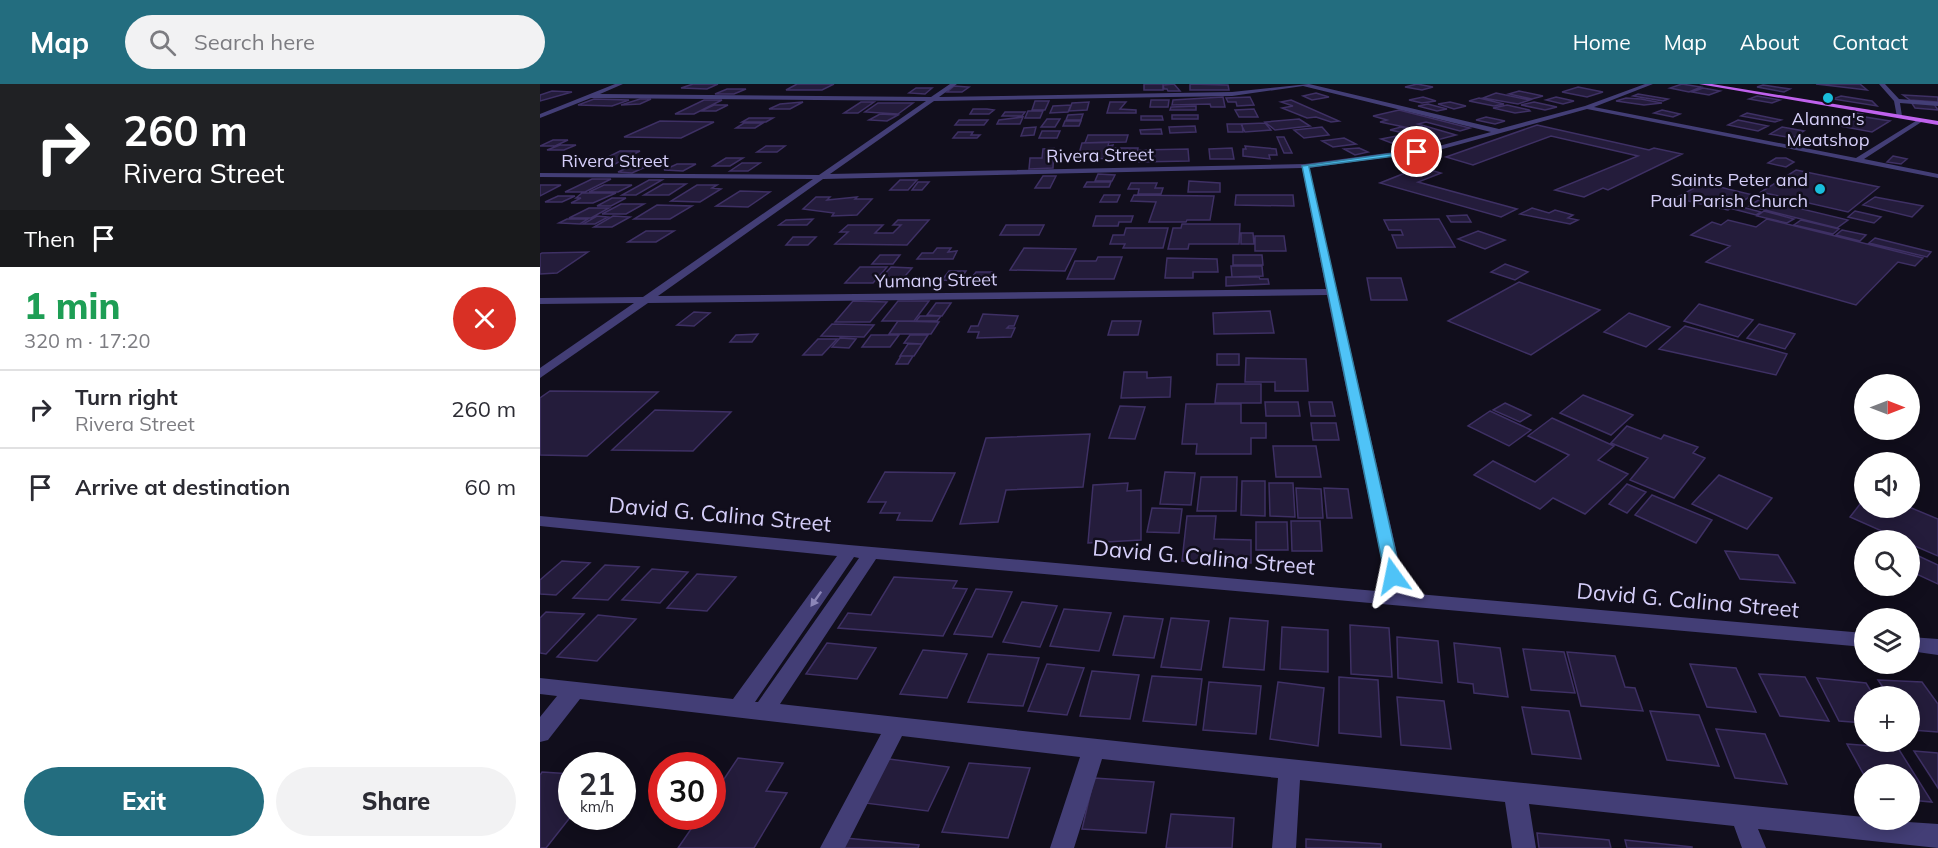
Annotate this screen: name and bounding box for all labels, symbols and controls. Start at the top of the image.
search box [125,15,545,69]
text: Map [30,25,89,60]
icon: search [146,26,179,59]
text: Search here [194,28,315,56]
text: Home [1573,29,1631,55]
text: Map [1664,29,1707,55]
text: About [1740,29,1799,55]
text: Contact [1832,29,1908,55]
marker: Alanna's Meatshop [1821,91,1835,105]
text: 260 m [123,104,248,157]
place label: Alanna's Meatshop [1787,107,1869,151]
icon: right [24,108,102,186]
pin [1391,126,1442,177]
icon: arrive [1400,135,1433,168]
street label: Rivera Street [1046,143,1154,167]
street label: Rivera Street [561,149,669,172]
text: Rivera Street [123,156,285,190]
place label: Saints Peter and Paul Parish Church [1650,168,1808,212]
marker: Saints Peter and Paul Parish Church [1813,182,1827,196]
icon: arrive [87,222,120,255]
text: Then [24,225,75,253]
street label: Yumang Street [874,267,997,293]
text: 1 min [24,283,120,328]
button: close [453,287,516,350]
text: 320 m · 17:20 [24,328,150,353]
north arrow [1854,374,1920,440]
map controls [1854,374,1920,830]
text: Turn right [75,383,178,411]
icon: right [24,393,57,426]
text: 260 m [451,395,516,423]
text: Rivera Street [75,411,195,436]
button: sound [1854,452,1920,518]
icon: arrive [24,471,57,504]
text: Arrive at destination [75,473,290,501]
text: 60 m [465,473,516,501]
street label: David G. Calina Street [608,490,833,538]
button: search [1854,530,1920,596]
street label: David G. Calina Street [1092,533,1317,581]
position arrow [1361,544,1425,608]
street label: David G. Calina Street [1576,576,1801,624]
one-way arrow [810,590,822,606]
button: layers [1854,608,1920,674]
button: + [1854,686,1920,752]
speed limit sign: 30 [648,752,726,830]
button: − [1854,764,1920,830]
text: 21 [579,765,615,803]
button: Exit [24,767,264,836]
button: Share [276,767,516,836]
text: km/h [580,797,614,816]

